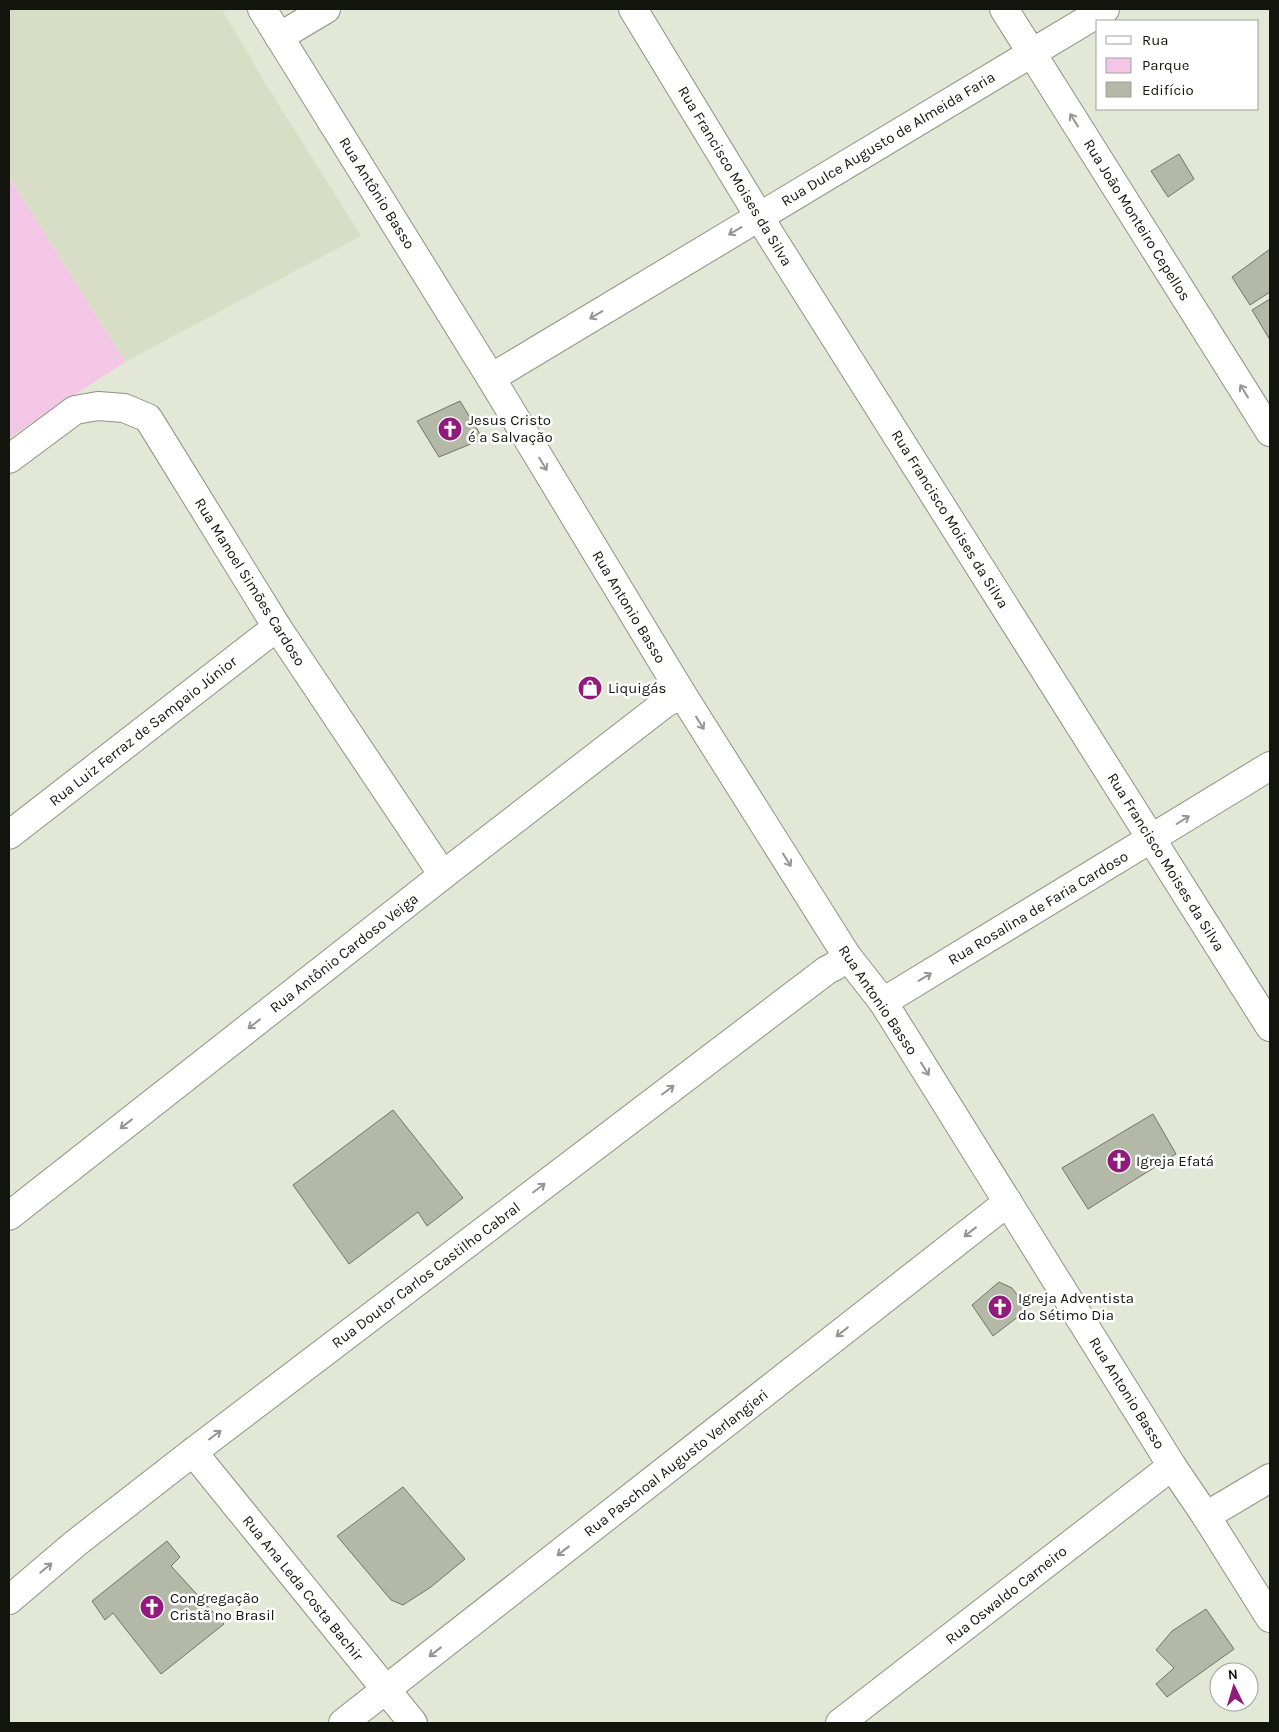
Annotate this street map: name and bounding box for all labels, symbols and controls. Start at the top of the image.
legend [1096,20,1259,110]
text: Rua [1142,31,1169,49]
text: Parque [1142,56,1190,74]
street label: Rua Dulce Augusto de Almeida Faria [778,68,998,210]
text: Edifício [1142,81,1194,99]
street label: Rua Francisco Moises da Silva [674,83,796,269]
one-way arrow [1069,113,1079,127]
street label: Rua Antônio Basso [335,134,419,252]
street label: Rua João Monteiro Cepellos [1080,136,1194,304]
one-way arrow [729,227,743,237]
one-way arrow [589,310,603,320]
one-way arrow [1239,384,1249,398]
place label: Jesus Cristo é a Salvação [468,411,553,446]
church icon: Jesus Cristo é a Salvação [437,416,463,442]
street label: Rua Francisco Moises da Silva [888,426,1012,612]
one-way arrow [539,457,549,471]
street label: Rua Manoel Simões Cardoso [191,495,309,669]
street label: Rua Antonio Basso [588,547,670,667]
street label: Rua Luiz Ferraz de Sampaio Júnior [46,652,241,810]
shop icon: Liquigás [577,675,603,701]
place label: Liquigás [608,679,666,697]
one-way arrow [695,716,706,730]
street label: Rua Francisco Moises da Silva [1104,769,1228,955]
one-way arrow [1175,814,1189,824]
street label: Rua Rosalina de Faria Cardoso [945,847,1131,969]
one-way arrow [782,853,792,867]
street label: Rua Antônio Cardoso Veiga [266,889,422,1017]
street label: Rua Antonio Basso [835,942,921,1058]
one-way arrow [917,972,931,982]
one-way arrow [247,1019,261,1029]
one-way arrow [920,1061,930,1075]
one-way arrow [661,1085,675,1095]
one-way arrow [120,1119,133,1130]
church icon: Igreja Efatá [1106,1148,1132,1174]
place label: Igreja Efatá [1136,1152,1214,1170]
one-way arrow [532,1183,546,1193]
street label: Rua Doutor Carlos Castilho Cabral [328,1198,524,1352]
one-way arrow [964,1226,977,1237]
place label: Igreja Adventista do Sétimo Dia [1018,1289,1134,1324]
church icon: Igreja Adventista do Sétimo Dia [987,1294,1013,1320]
one-way arrow [836,1327,849,1338]
street label: Rua Antonio Basso [1085,1334,1169,1452]
street label: Rua Paschoal Augusto Verlangieri [580,1385,772,1541]
one-way arrow [208,1430,221,1441]
street label: Rua Ana Leda Costa Bachir [239,1512,368,1665]
street label: Rua Oswaldo Carneiro [942,1542,1070,1648]
one-way arrow [557,1546,570,1557]
one-way arrow [39,1563,52,1574]
place label: Congregação Cristã no Brasil [170,1589,275,1624]
church icon: Congregação Cristã no Brasil [139,1594,165,1620]
one-way arrow [429,1646,442,1657]
north arrow [1209,1662,1259,1712]
text: N [1227,1666,1239,1683]

